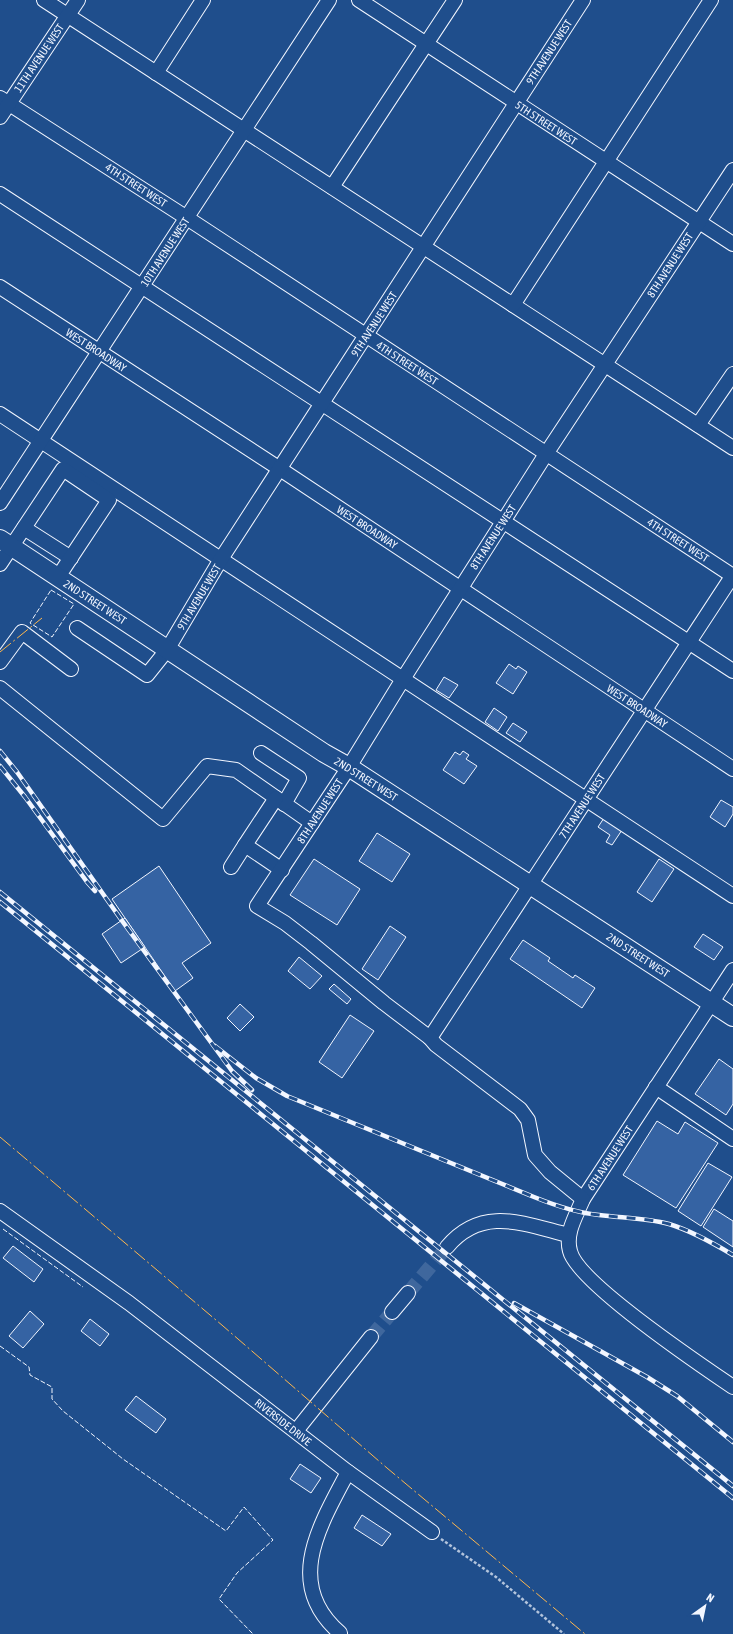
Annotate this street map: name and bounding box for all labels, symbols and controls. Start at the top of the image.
street label: 9TH AVENUE WEST [524,17,574,86]
street label: 11TH AVENUE WEST [12,22,66,94]
street label: 5TH STREET WEST [513,99,579,147]
street label: 4TH STREET WEST [103,161,169,209]
street label: 10TH AVENUE WEST [138,215,192,289]
street label: 8TH AVENUE WEST [645,230,695,299]
street label: 9TH AVENUE WEST [349,289,399,358]
street label: WEST BROADWAY [64,326,129,374]
street label: 4TH STREET WEST [374,339,440,387]
street label: 8TH AVENUE WEST [468,502,518,571]
street label: WEST BROADWAY [335,503,400,551]
street label: 4TH STREET WEST [645,516,711,564]
street label: 9TH AVENUE WEST [175,562,223,632]
street label: 2ND STREET WEST [62,577,129,627]
street label: WEST BROADWAY [605,682,670,730]
street label: 2ND STREET WEST [332,755,400,803]
street label: 7TH AVENUE WEST [557,771,607,840]
street label: 8TH AVENUE WEST [295,776,345,845]
street label: 2ND STREET WEST [605,930,672,980]
street label: 6TH AVENUE WEST [585,1123,635,1192]
street label: RIVERSIDE DRIVE [252,1396,314,1448]
north arrow [685,1586,725,1626]
text: N [704,1591,716,1604]

